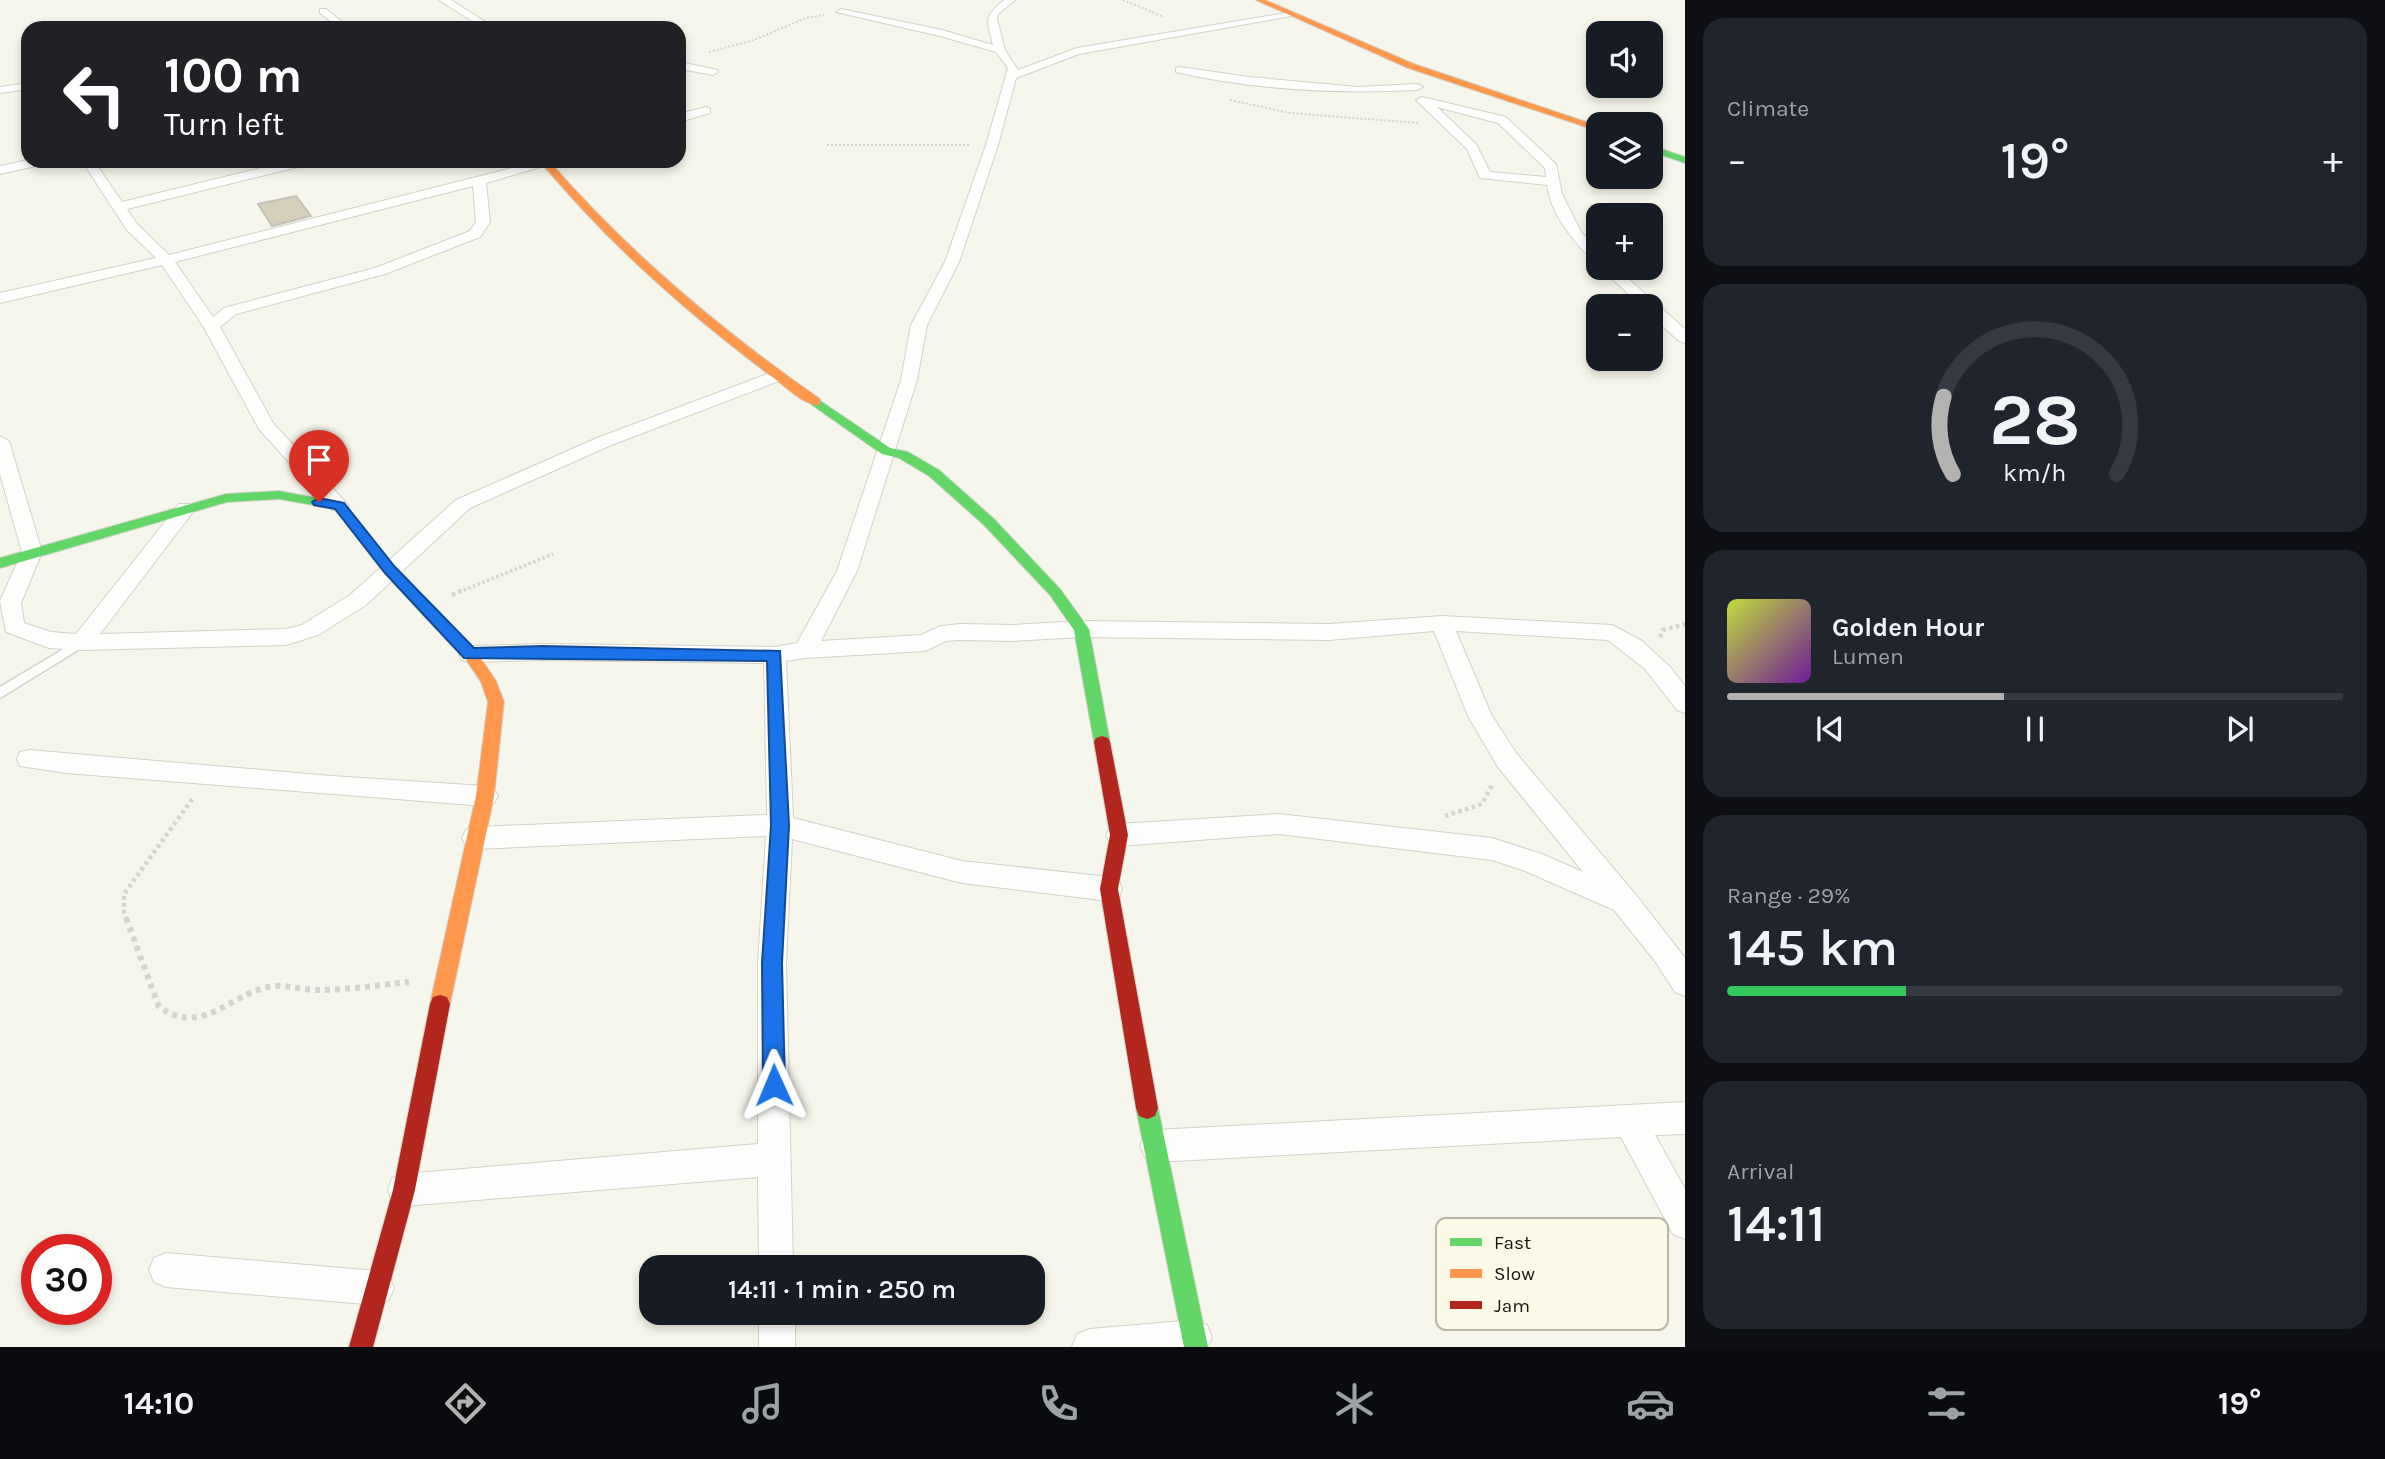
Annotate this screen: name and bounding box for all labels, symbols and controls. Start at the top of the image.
map controls [1586,21,1663,371]
button: sound [1586,21,1663,98]
text: 100 m [164,47,302,104]
icon: left [49,49,140,140]
text: Climate [1727,95,1809,122]
text: Turn left [164,106,284,143]
button: layers [1586,112,1663,189]
text: 19° [2001,130,2069,191]
text: − [1727,138,1747,183]
text: + [2323,138,2343,183]
button: + [1586,203,1663,280]
button: − [1586,294,1663,371]
text: 28 [1989,377,2081,462]
pin [289,430,349,502]
icon: arrive [300,441,338,479]
text: km/h [2003,457,2067,486]
text: Golden Hour [1832,612,1984,643]
text: Lumen [1832,643,1904,670]
icon: previous [1811,710,1849,748]
icon: pause [2016,710,2054,748]
icon: next [2221,710,2259,748]
text: Range · 29% [1727,882,1851,909]
text: 145 km [1727,917,1898,978]
position arrow [737,1048,811,1122]
text: Arrival [1727,1158,1794,1185]
text: 14:11 [1727,1193,1825,1254]
legend [1436,1218,1668,1330]
text: Fast [1494,1232,1531,1254]
speed limit sign: 30 [21,1234,112,1325]
text: Slow [1494,1263,1535,1285]
text: 14:11 · 1 min · 250 m [728,1274,956,1305]
text: Jam [1494,1295,1530,1317]
icon: directions [441,1379,490,1428]
icon: music [738,1379,787,1428]
icon: phone [1034,1379,1083,1428]
icon: climate [1330,1379,1379,1428]
icon: car [1626,1379,1675,1428]
icon: filters [1922,1379,1971,1428]
text: 14:10 [124,1385,194,1422]
text: 19° [2218,1385,2261,1422]

